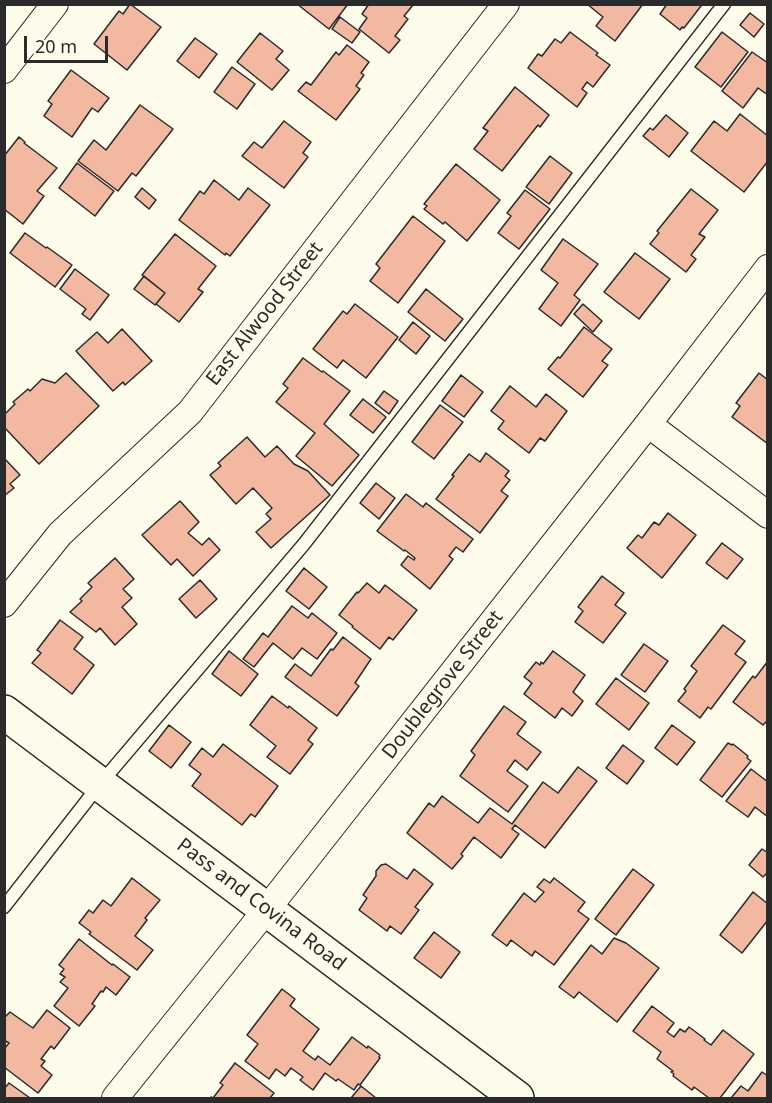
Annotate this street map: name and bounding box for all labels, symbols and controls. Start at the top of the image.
scale bar [27,24,111,62]
text: 20 m [35,34,77,58]
street label: East Alwood Street [202,237,328,391]
street label: Doublegrove Street [377,606,509,764]
street label: Pass and Covina Road [172,834,350,976]

